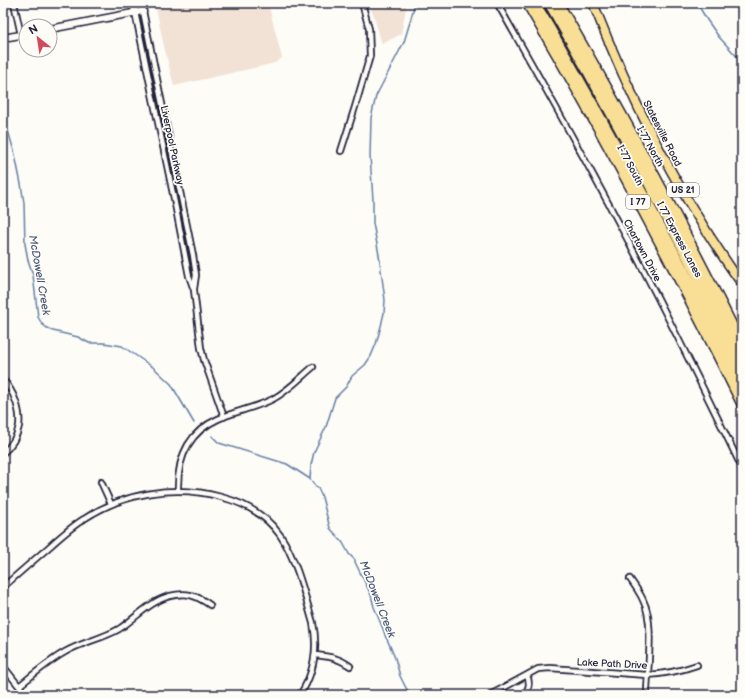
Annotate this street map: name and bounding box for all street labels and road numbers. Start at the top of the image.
street label: Statesville Road [640,98,684,169]
street label: Liverpool Parkway [158,104,186,187]
street label: I-77 North [634,124,666,169]
street label: I-77 South [614,143,646,188]
road number: US 21 [667,183,699,197]
road number: I 77 [626,195,650,209]
street label: I 77 Express Lanes [654,200,704,279]
street label: Chartown Drive [621,217,664,284]
street label: Lake Path Drive [576,656,648,672]

